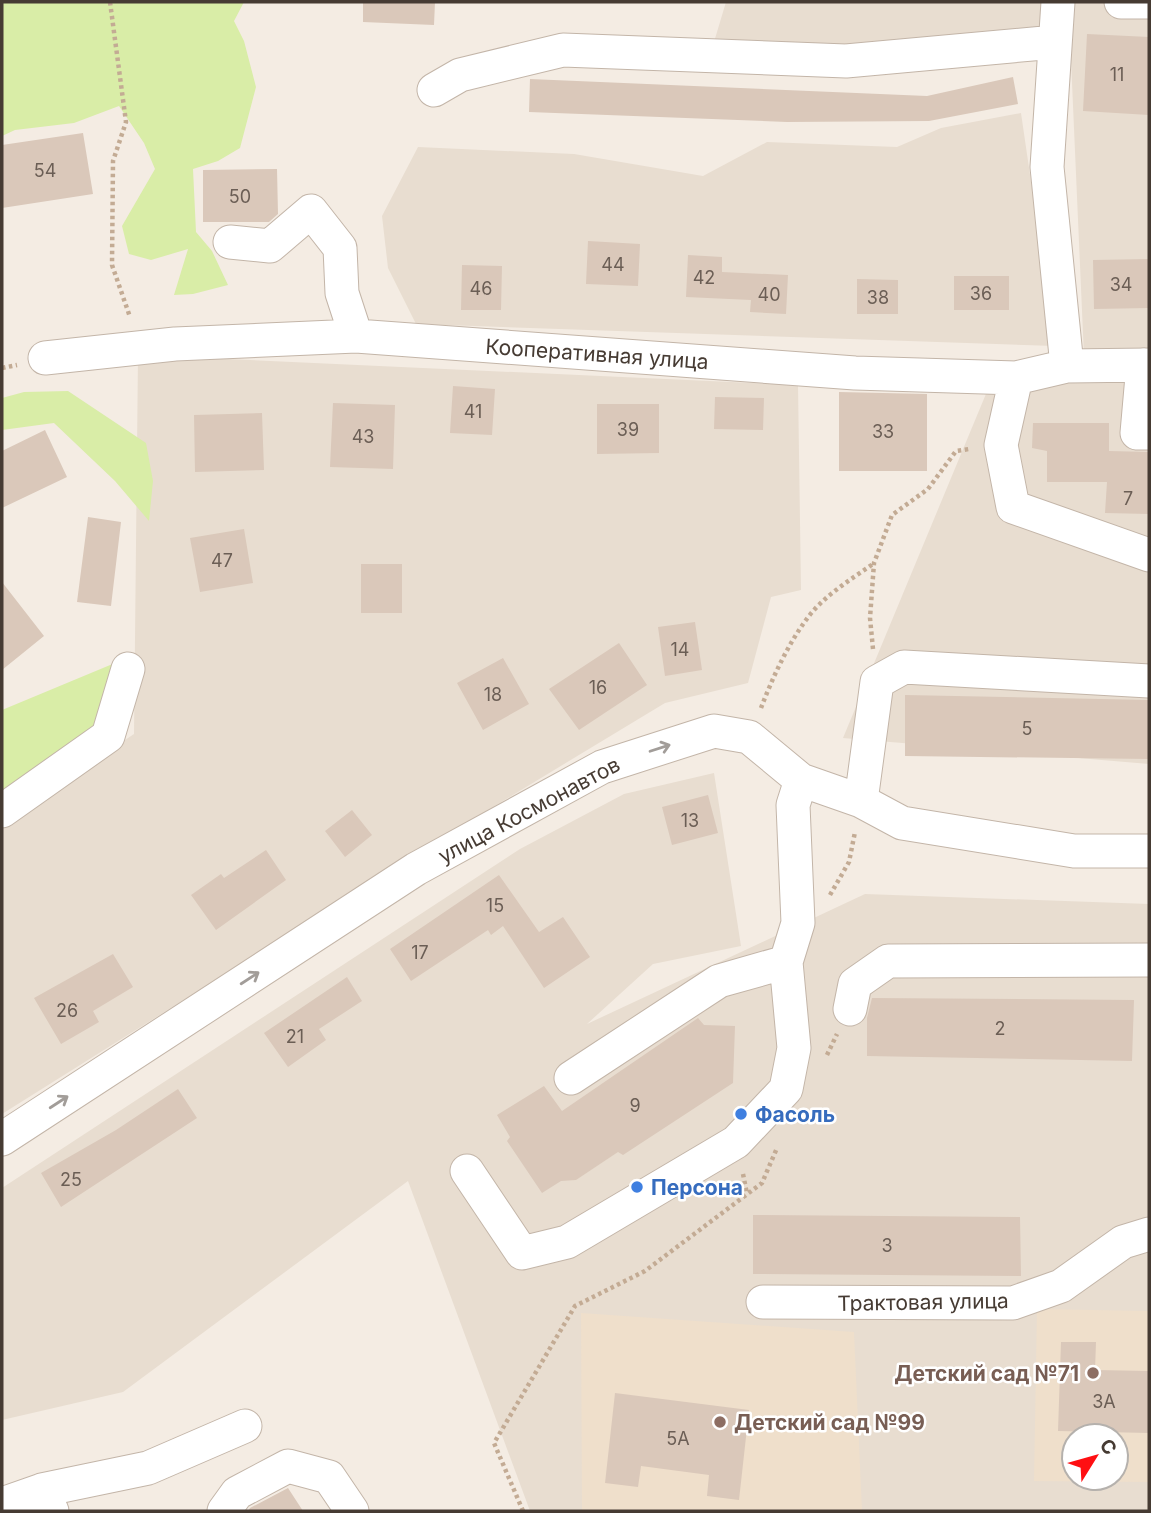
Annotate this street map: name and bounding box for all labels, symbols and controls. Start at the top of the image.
house number: 11 [1110,64,1124,85]
house number: 54 [34,160,56,181]
house number: 50 [229,186,251,207]
house number: 44 [601,254,625,275]
house number: 42 [693,267,715,288]
house number: 34 [1110,274,1132,295]
house number: 46 [470,278,492,299]
house number: 36 [970,283,992,304]
house number: 40 [758,284,780,305]
house number: 38 [867,287,889,308]
street label: Кооперативная улица [485,334,709,374]
house number: 41 [464,401,482,422]
house number: 39 [617,419,639,440]
house number: 33 [872,421,894,442]
house number: 43 [352,426,374,447]
house number: 7 [1123,488,1133,509]
house number: 47 [211,550,233,571]
house number: 14 [671,639,689,660]
house number: 16 [589,677,607,698]
house number: 18 [484,684,502,705]
house number: 5 [1022,718,1032,739]
one-way arrow [649,740,671,753]
street label: улица Космонавтов [434,752,624,868]
house number: 13 [681,810,699,831]
house number: 15 [486,895,504,916]
house number: 17 [411,942,429,963]
one-way arrow [239,970,259,984]
house number: 26 [56,1000,78,1021]
house number: 2 [995,1018,1005,1039]
house number: 21 [286,1026,304,1047]
one-way arrow [49,1095,68,1109]
house number: 9 [629,1095,641,1116]
place label: Фасоль [755,1102,835,1127]
marker: Фасоль [733,1106,749,1122]
house number: 25 [60,1169,82,1190]
place label: Персона [651,1175,743,1200]
marker: Персона [629,1179,645,1195]
house number: 3 [881,1235,893,1256]
street label: Трактовая улица [837,1288,1009,1316]
place label: Детский сад №71 [894,1361,1079,1386]
marker: Детский сад №71 [1085,1365,1101,1381]
house number: 3А [1092,1391,1116,1412]
place label: Детский сад №99 [734,1410,925,1435]
marker: Детский сад №99 [712,1414,728,1430]
north arrow [1060,1422,1130,1492]
house number: 5А [666,1428,690,1449]
text: С [1095,1435,1122,1460]

